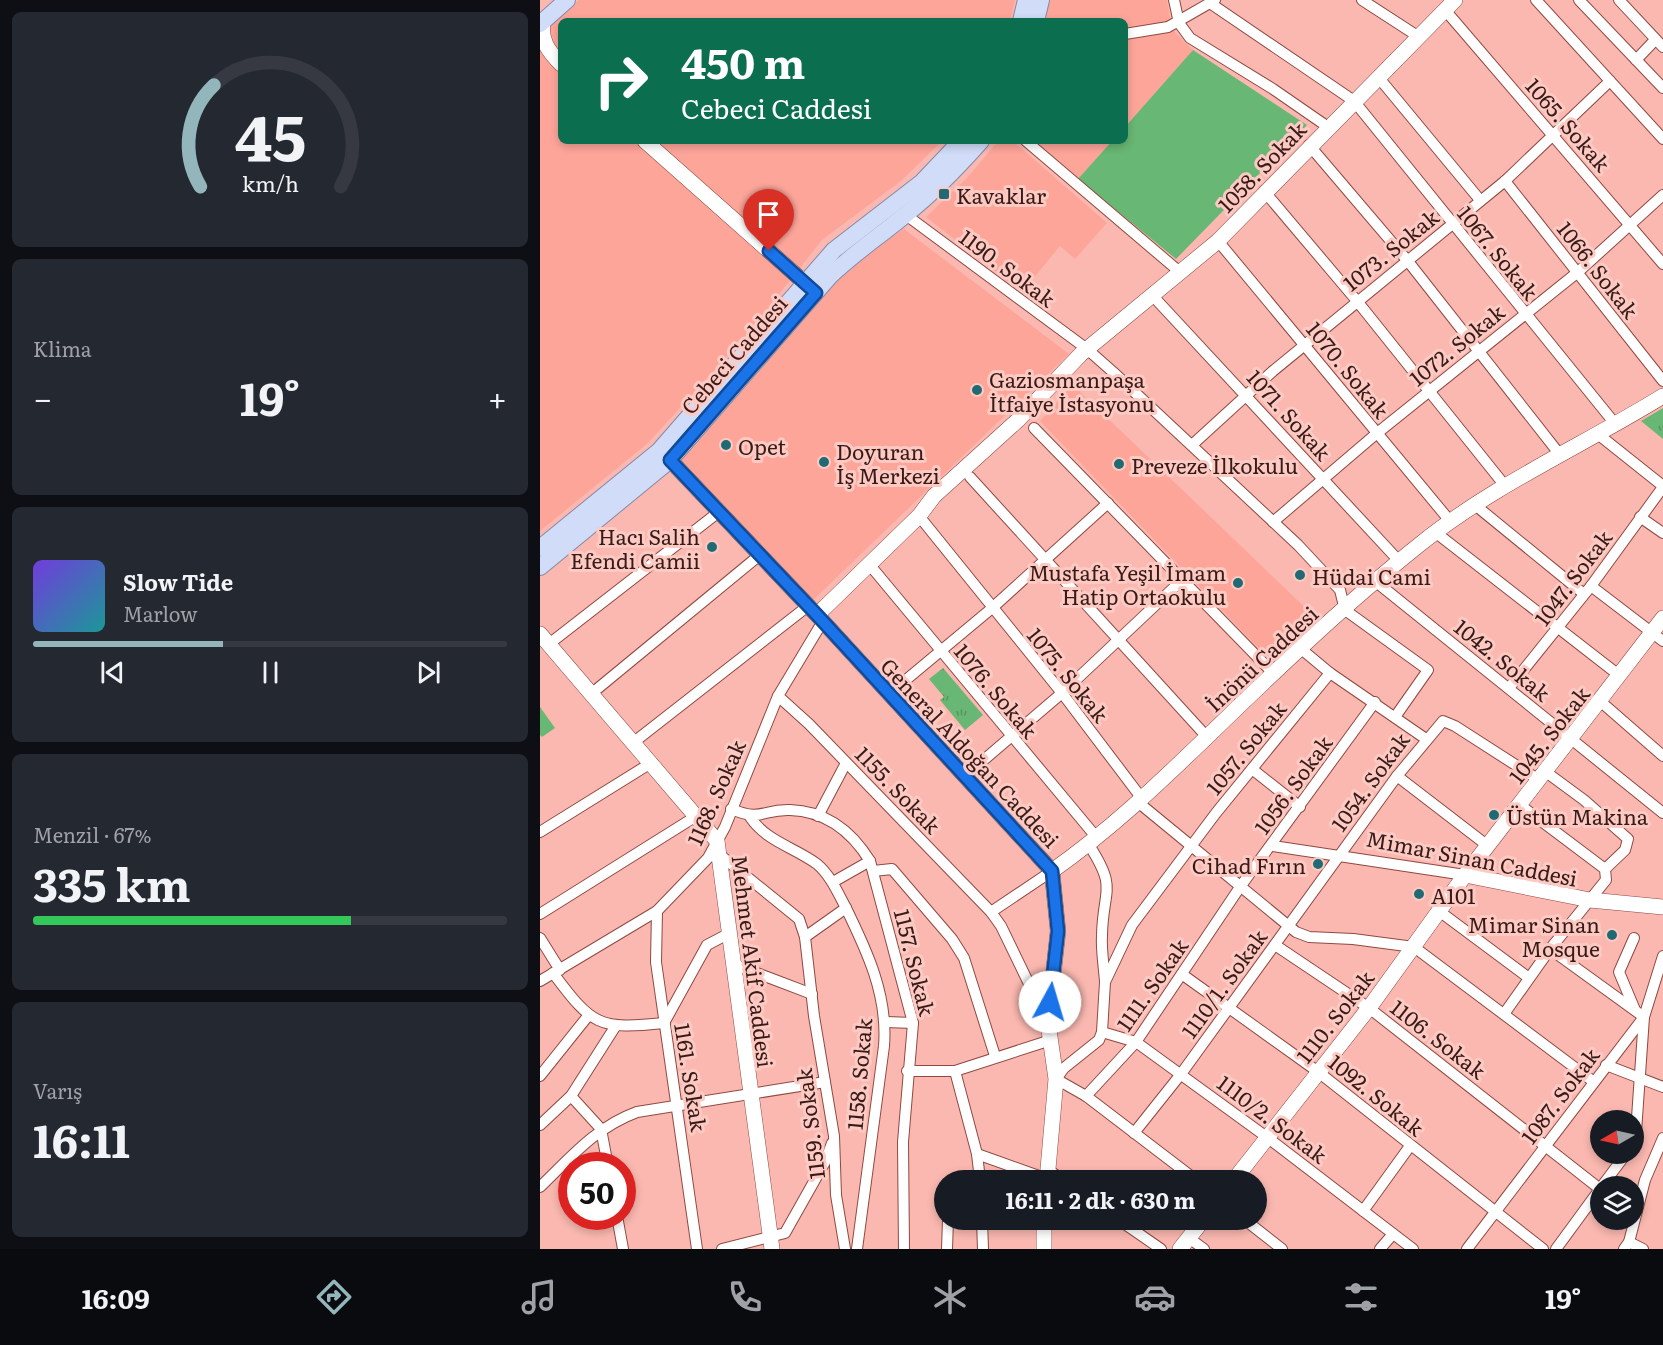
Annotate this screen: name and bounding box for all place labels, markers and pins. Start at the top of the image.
place label: Kavaklar [956,179,1046,210]
marker: Kavaklar [937,187,951,201]
pin [743,189,794,251]
place label: Gaziosmanpaşa İtfaiye İstasyonu [989,363,1155,418]
marker: Gaziosmanpaşa İtfaiye İstasyonu [970,383,984,397]
place label: Opet [738,430,787,461]
place label: Doyuran İş Merkezi [836,435,940,490]
marker: Opet [719,438,733,452]
place label: Preveze İlkokulu [1131,449,1298,480]
marker: Doyuran İş Merkezi [817,455,831,469]
marker: Preveze İlkokulu [1112,457,1126,471]
place label: Hacı Salih Efendi Camii [570,520,700,575]
marker: Hacı Salih Efendi Camii [705,540,719,554]
place label: Mustafa Yeşil İmam Hatip Ortaokulu [1029,556,1226,611]
place label: Hüdai Cami [1312,560,1431,591]
marker: Hüdai Cami [1293,568,1307,582]
marker: Mustafa Yeşil İmam Hatip Ortaokulu [1231,576,1245,590]
place label: Üstün Makina [1506,800,1649,831]
marker: Üstün Makina [1487,808,1501,822]
place label: Cihad Fırın [1192,849,1306,880]
marker: Cihad Fırın [1311,857,1325,871]
place label: A101 [1431,879,1476,910]
marker: A101 [1412,887,1426,901]
place label: Mimar Sinan Mosque [1468,908,1600,963]
marker: Mimar Sinan Mosque [1605,928,1619,942]

